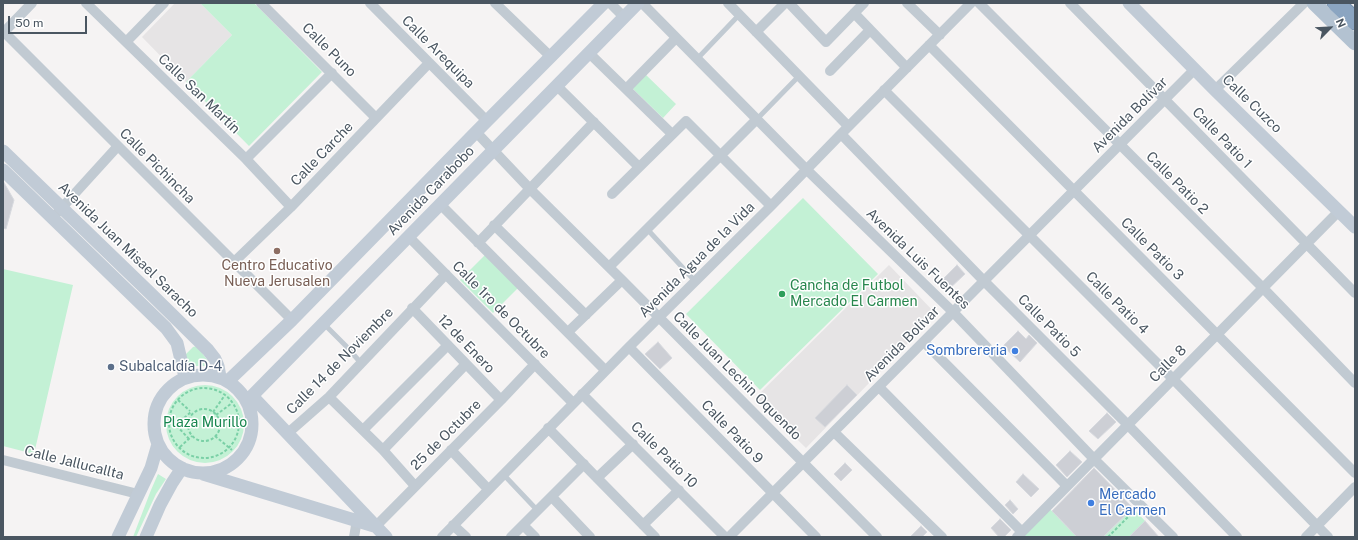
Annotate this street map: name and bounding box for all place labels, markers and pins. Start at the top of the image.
marker: Centro Educativo Nueva Jerusalen [272,246,282,256]
place label: Centro Educativo Nueva Jerusalen [221,258,333,290]
place label: Cancha de Futbol Mercado El Carmen [790,278,918,310]
marker: Cancha de Futbol Mercado El Carmen [777,289,787,299]
place label: Sombrereria [926,343,1007,359]
marker: Sombrereria [1010,346,1020,356]
place label: Subalcaldía D-4 [119,359,222,375]
marker: Subalcaldía D-4 [106,362,116,372]
place label: Mercado El Carmen [1099,487,1166,520]
marker: Mercado El Carmen [1086,498,1096,508]

